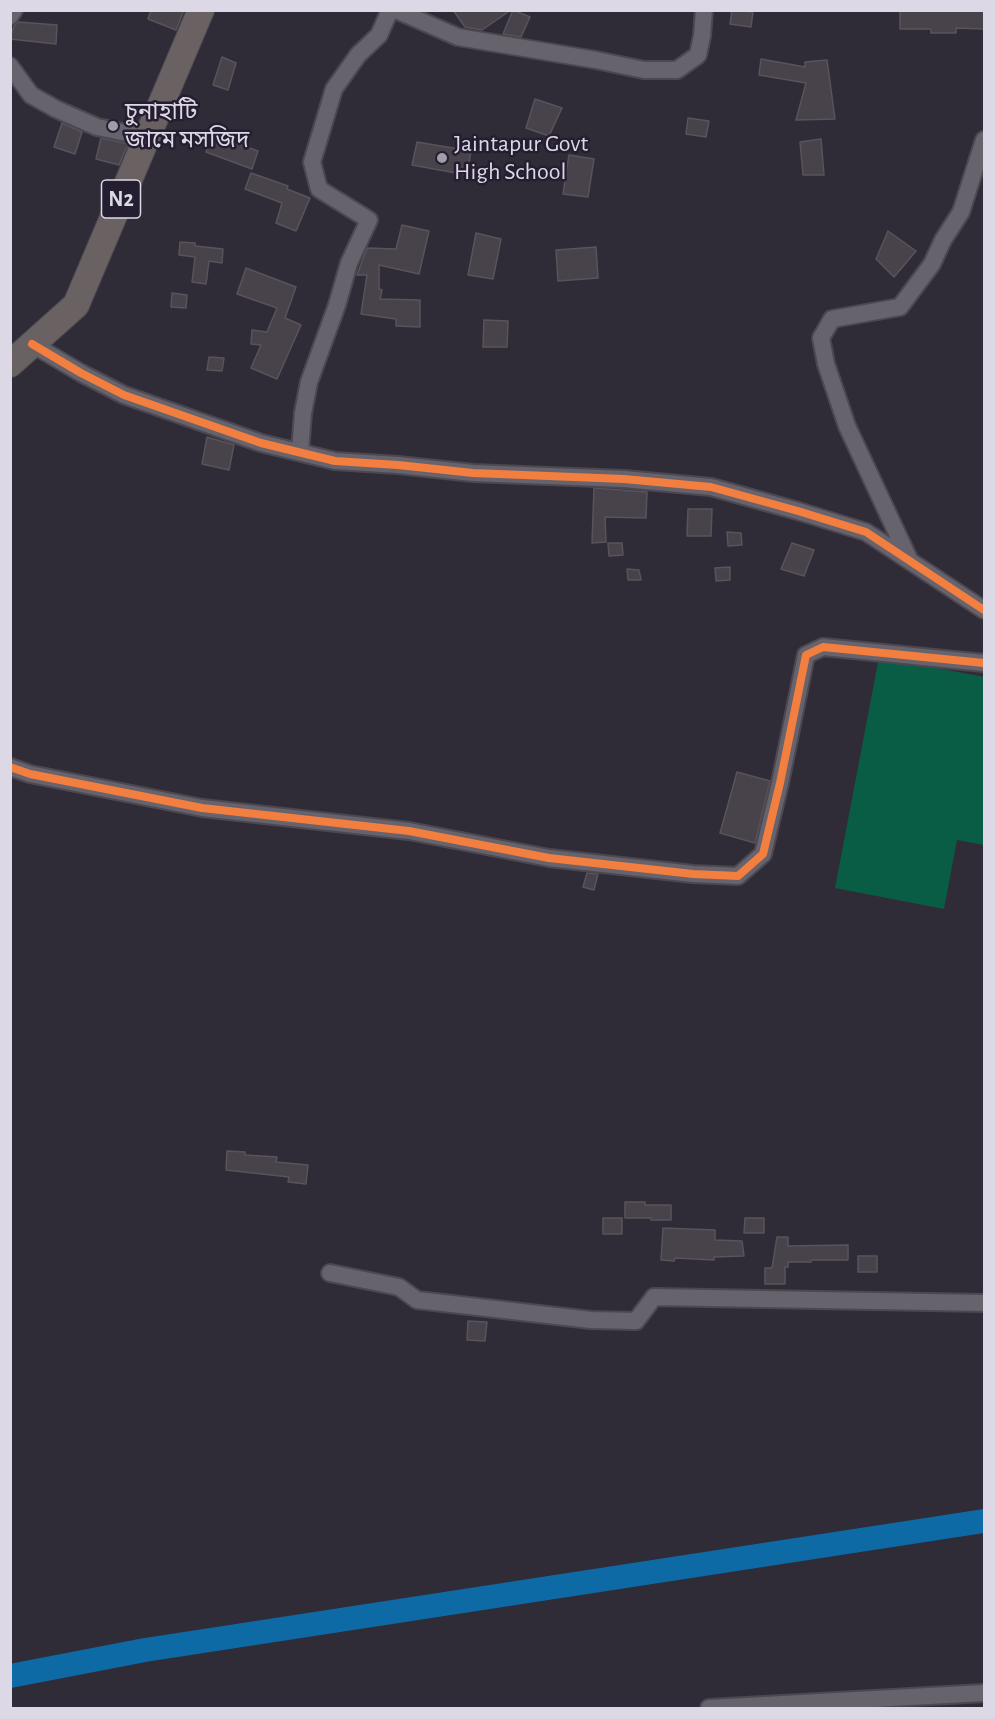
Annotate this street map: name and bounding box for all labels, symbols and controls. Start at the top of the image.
place label: চুনাহাটি জামে মসজিদ [125,98,249,154]
marker: চুনাহাটি জামে মসজিদ [106,119,120,133]
place label: Jaintapur Govt High School [454,130,588,186]
marker: Jaintapur Govt High School [435,151,449,165]
road number: N2 [102,180,140,218]

